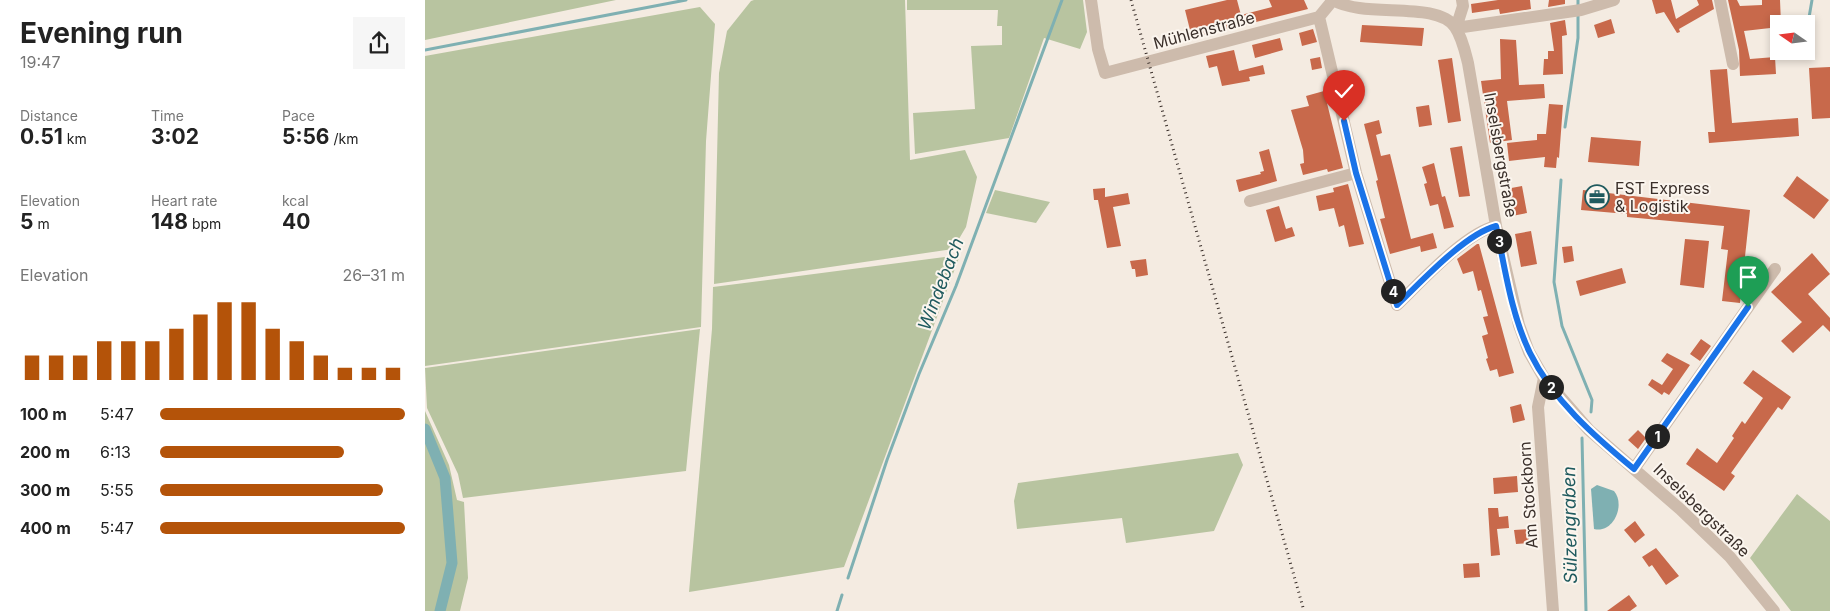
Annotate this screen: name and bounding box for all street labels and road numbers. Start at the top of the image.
street label: Mühlenstraße [1151,7,1257,53]
street label: Inselsbergstraße [1480,91,1522,219]
street label: Am Stockborn [1514,441,1542,549]
street label: Inselsbergstraße [1650,459,1754,561]

